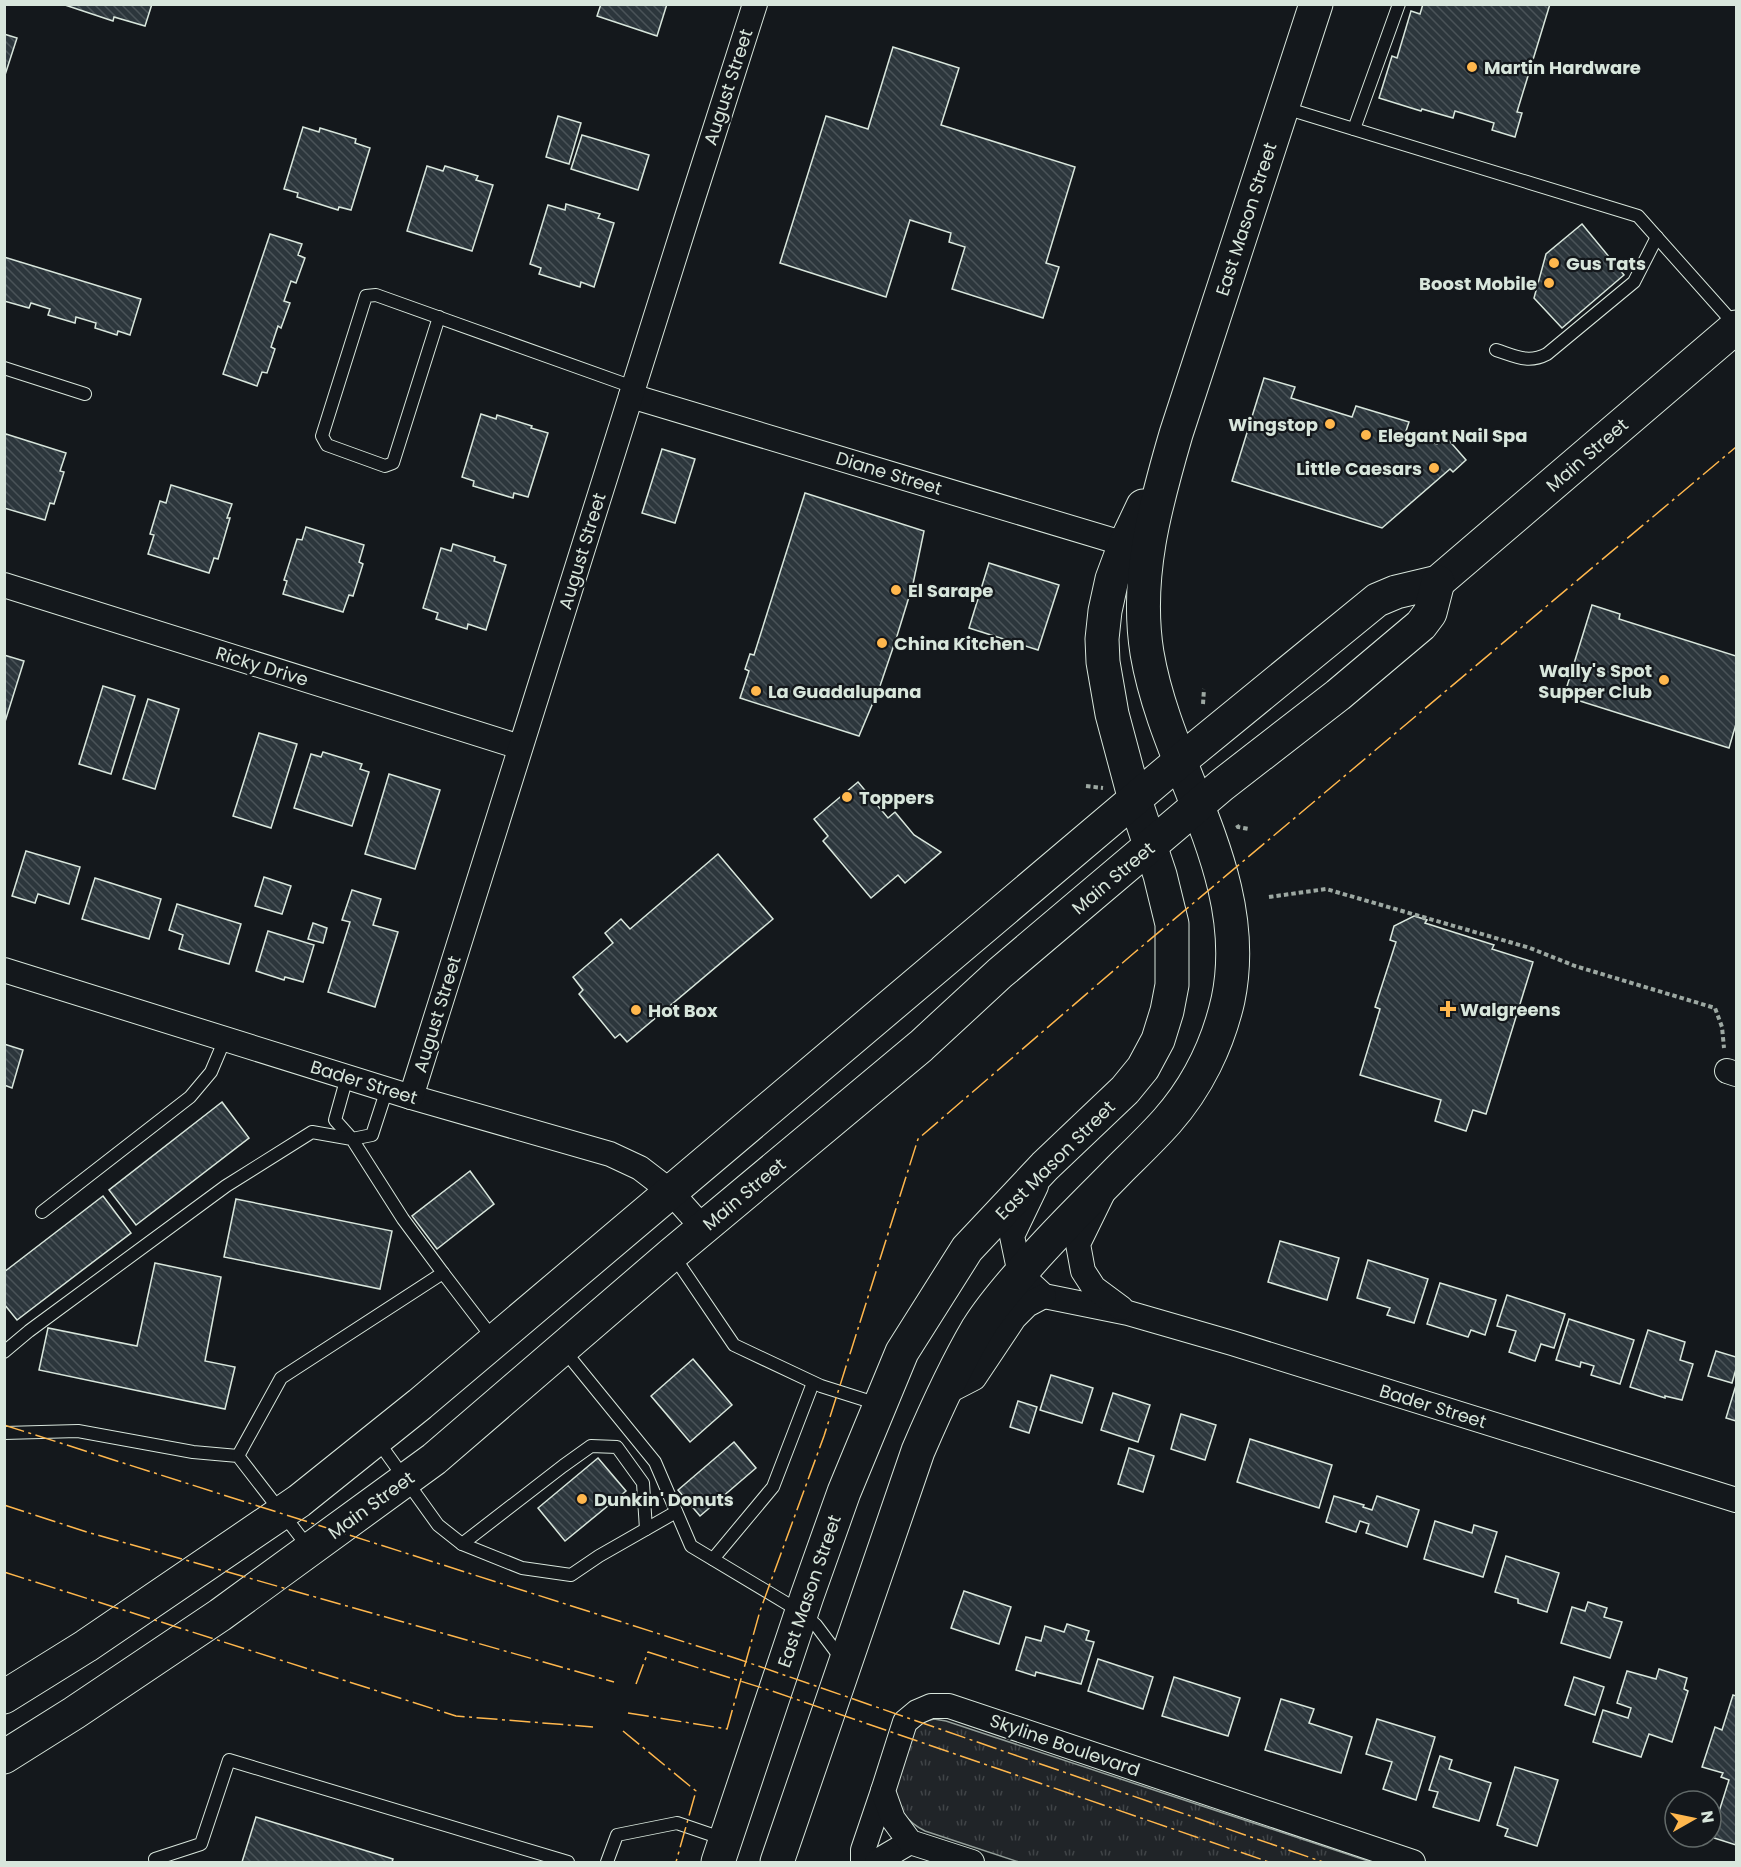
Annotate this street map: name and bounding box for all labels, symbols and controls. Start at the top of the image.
street label: August Street [697,26,759,148]
place label: Martin Hardware [1484,55,1641,80]
marker: Martin Hardware [1465,60,1479,74]
street label: East Mason Street [1209,139,1283,299]
place label: Gus Tats [1566,251,1646,276]
marker: Gus Tats [1547,256,1561,270]
place label: Boost Mobile [1419,271,1537,296]
marker: Boost Mobile [1542,276,1556,290]
place label: Wingstop [1228,412,1318,437]
street label: Main Street [1541,412,1633,498]
marker: Wingstop [1323,417,1337,431]
place label: Elegant Nail Spa [1378,423,1528,448]
marker: Elegant Nail Spa [1359,428,1373,442]
street label: Diane Street [833,445,945,501]
place label: Little Caesars [1296,456,1422,481]
marker: Little Caesars [1427,461,1441,475]
street label: August Street [552,490,612,612]
place label: El Sarape [908,578,993,603]
marker: El Sarape [889,583,903,597]
place label: China Kitchen [894,631,1025,656]
marker: China Kitchen [875,636,889,650]
street label: Ricky Drive [213,640,311,692]
place label: Wally's Spot Supper Club [1538,658,1652,704]
marker: Wally's Spot Supper Club [1657,673,1671,687]
place label: La Guadalupana [768,679,921,704]
marker: La Guadalupana [749,684,763,698]
place label: Toppers [859,785,934,810]
marker: Toppers [840,790,854,804]
street label: Main Street [1066,836,1160,920]
street label: August Street [407,953,467,1075]
place label: Walgreens [1460,997,1561,1022]
place label: Hot Box [648,998,718,1023]
marker: Walgreens [1441,1002,1455,1016]
marker: Hot Box [629,1003,643,1017]
street label: Bader Street [307,1054,421,1110]
street label: East Mason Street [990,1095,1120,1225]
street label: Main Street [697,1152,791,1236]
street label: Bader Street [1376,1378,1490,1434]
street label: Main Street [323,1465,419,1545]
place label: Dunkin' Donuts [594,1487,734,1512]
marker: Dunkin' Donuts [575,1492,589,1506]
street label: East Mason Street [771,1511,847,1671]
street label: Skyline Boulevard [987,1708,1143,1782]
north arrow [1663,1789,1723,1849]
text: N [1695,1809,1720,1824]

